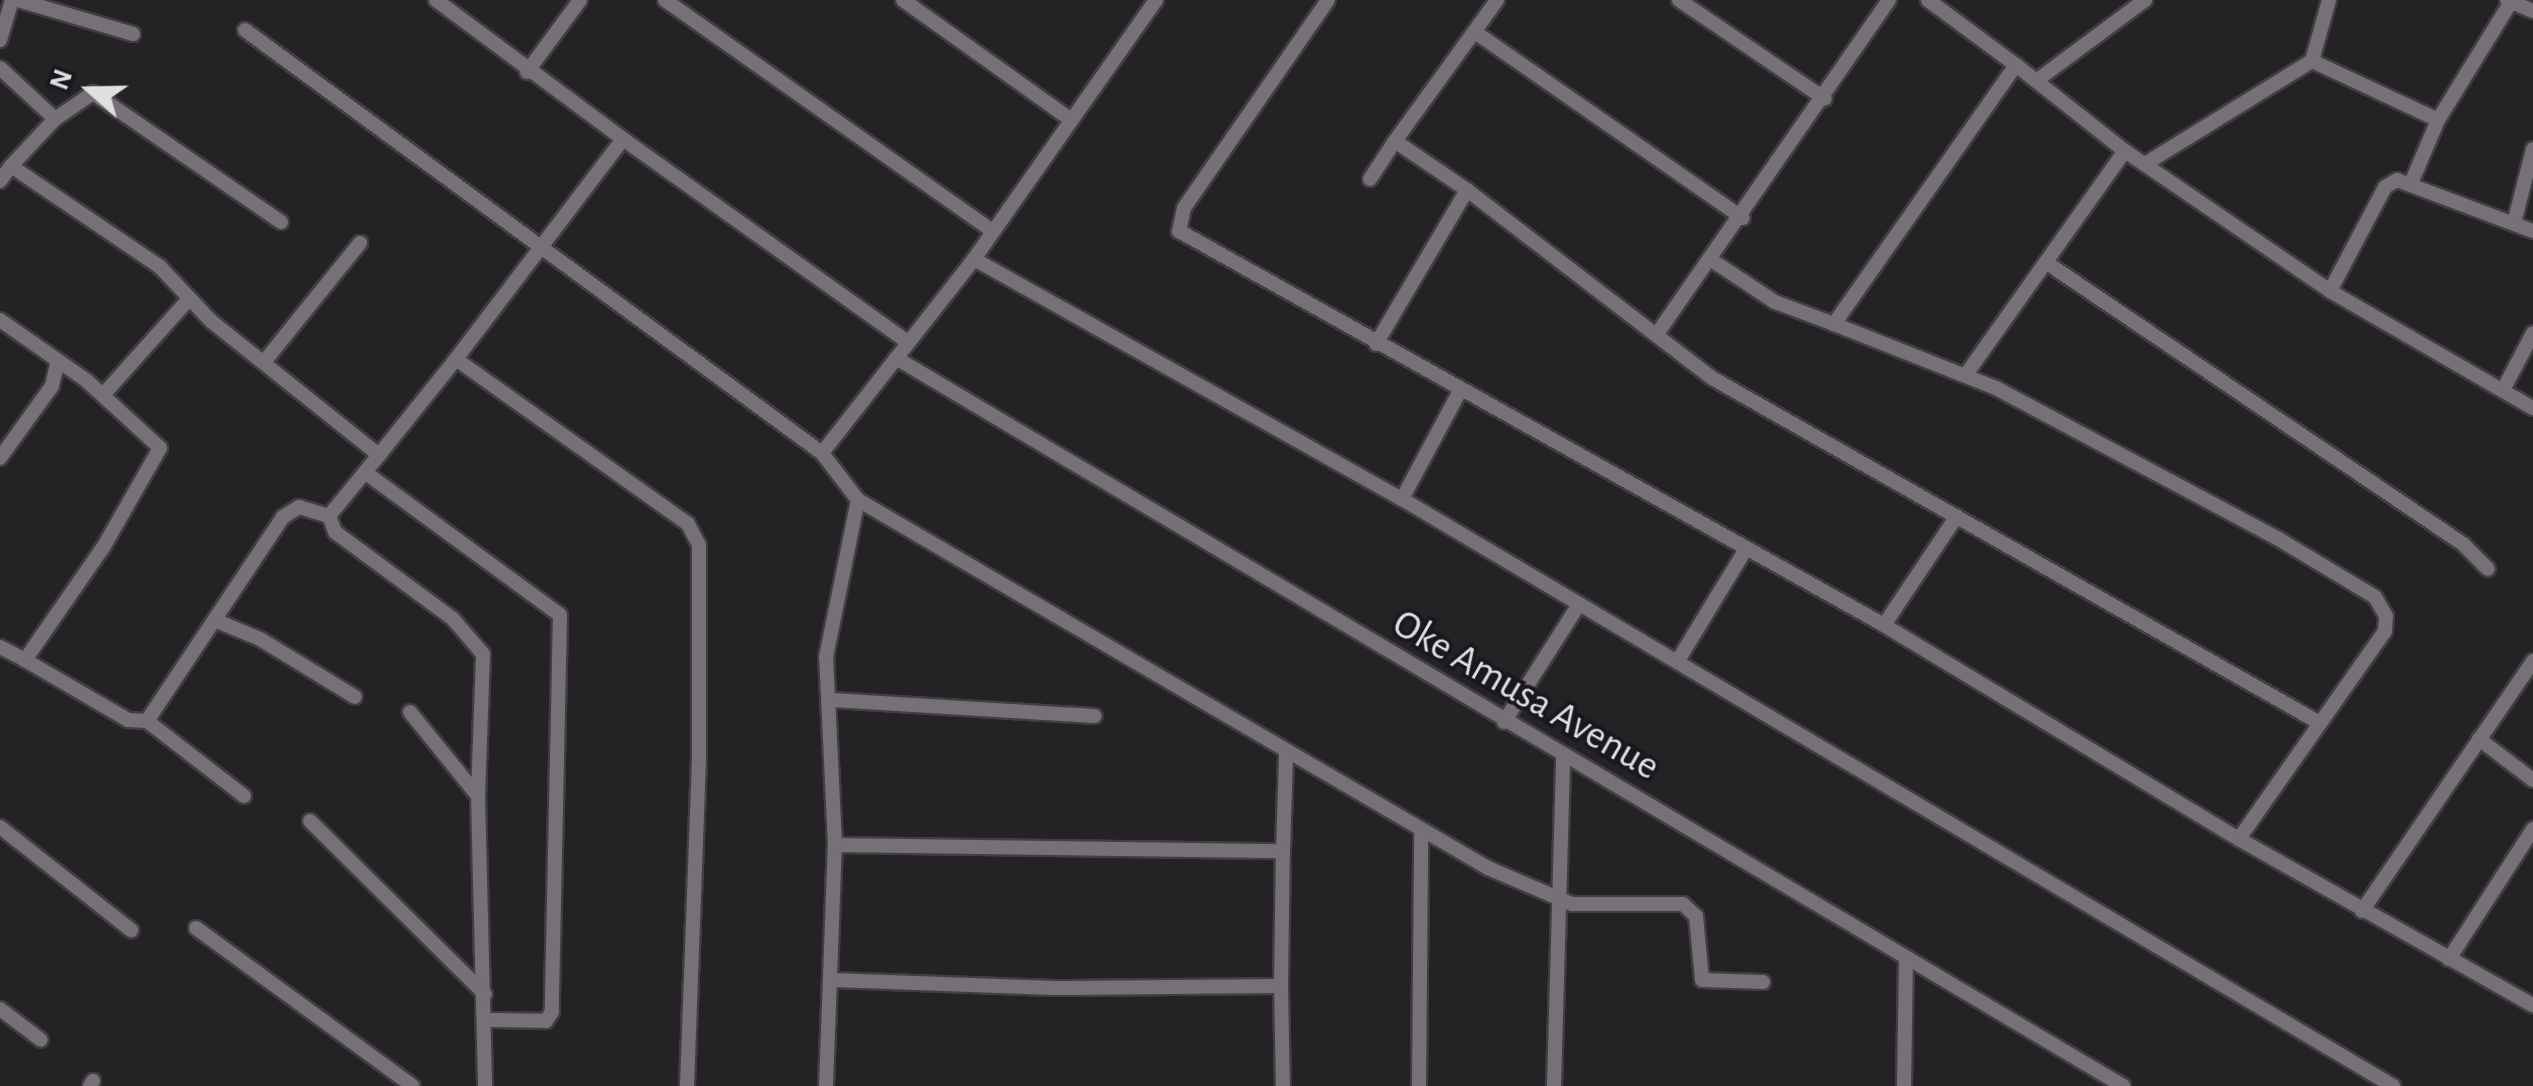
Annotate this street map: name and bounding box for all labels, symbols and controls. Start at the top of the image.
north arrow [40,40,140,140]
text: N [45,66,78,94]
street label: Oke Amusa Avenue [1384,599,1668,791]

